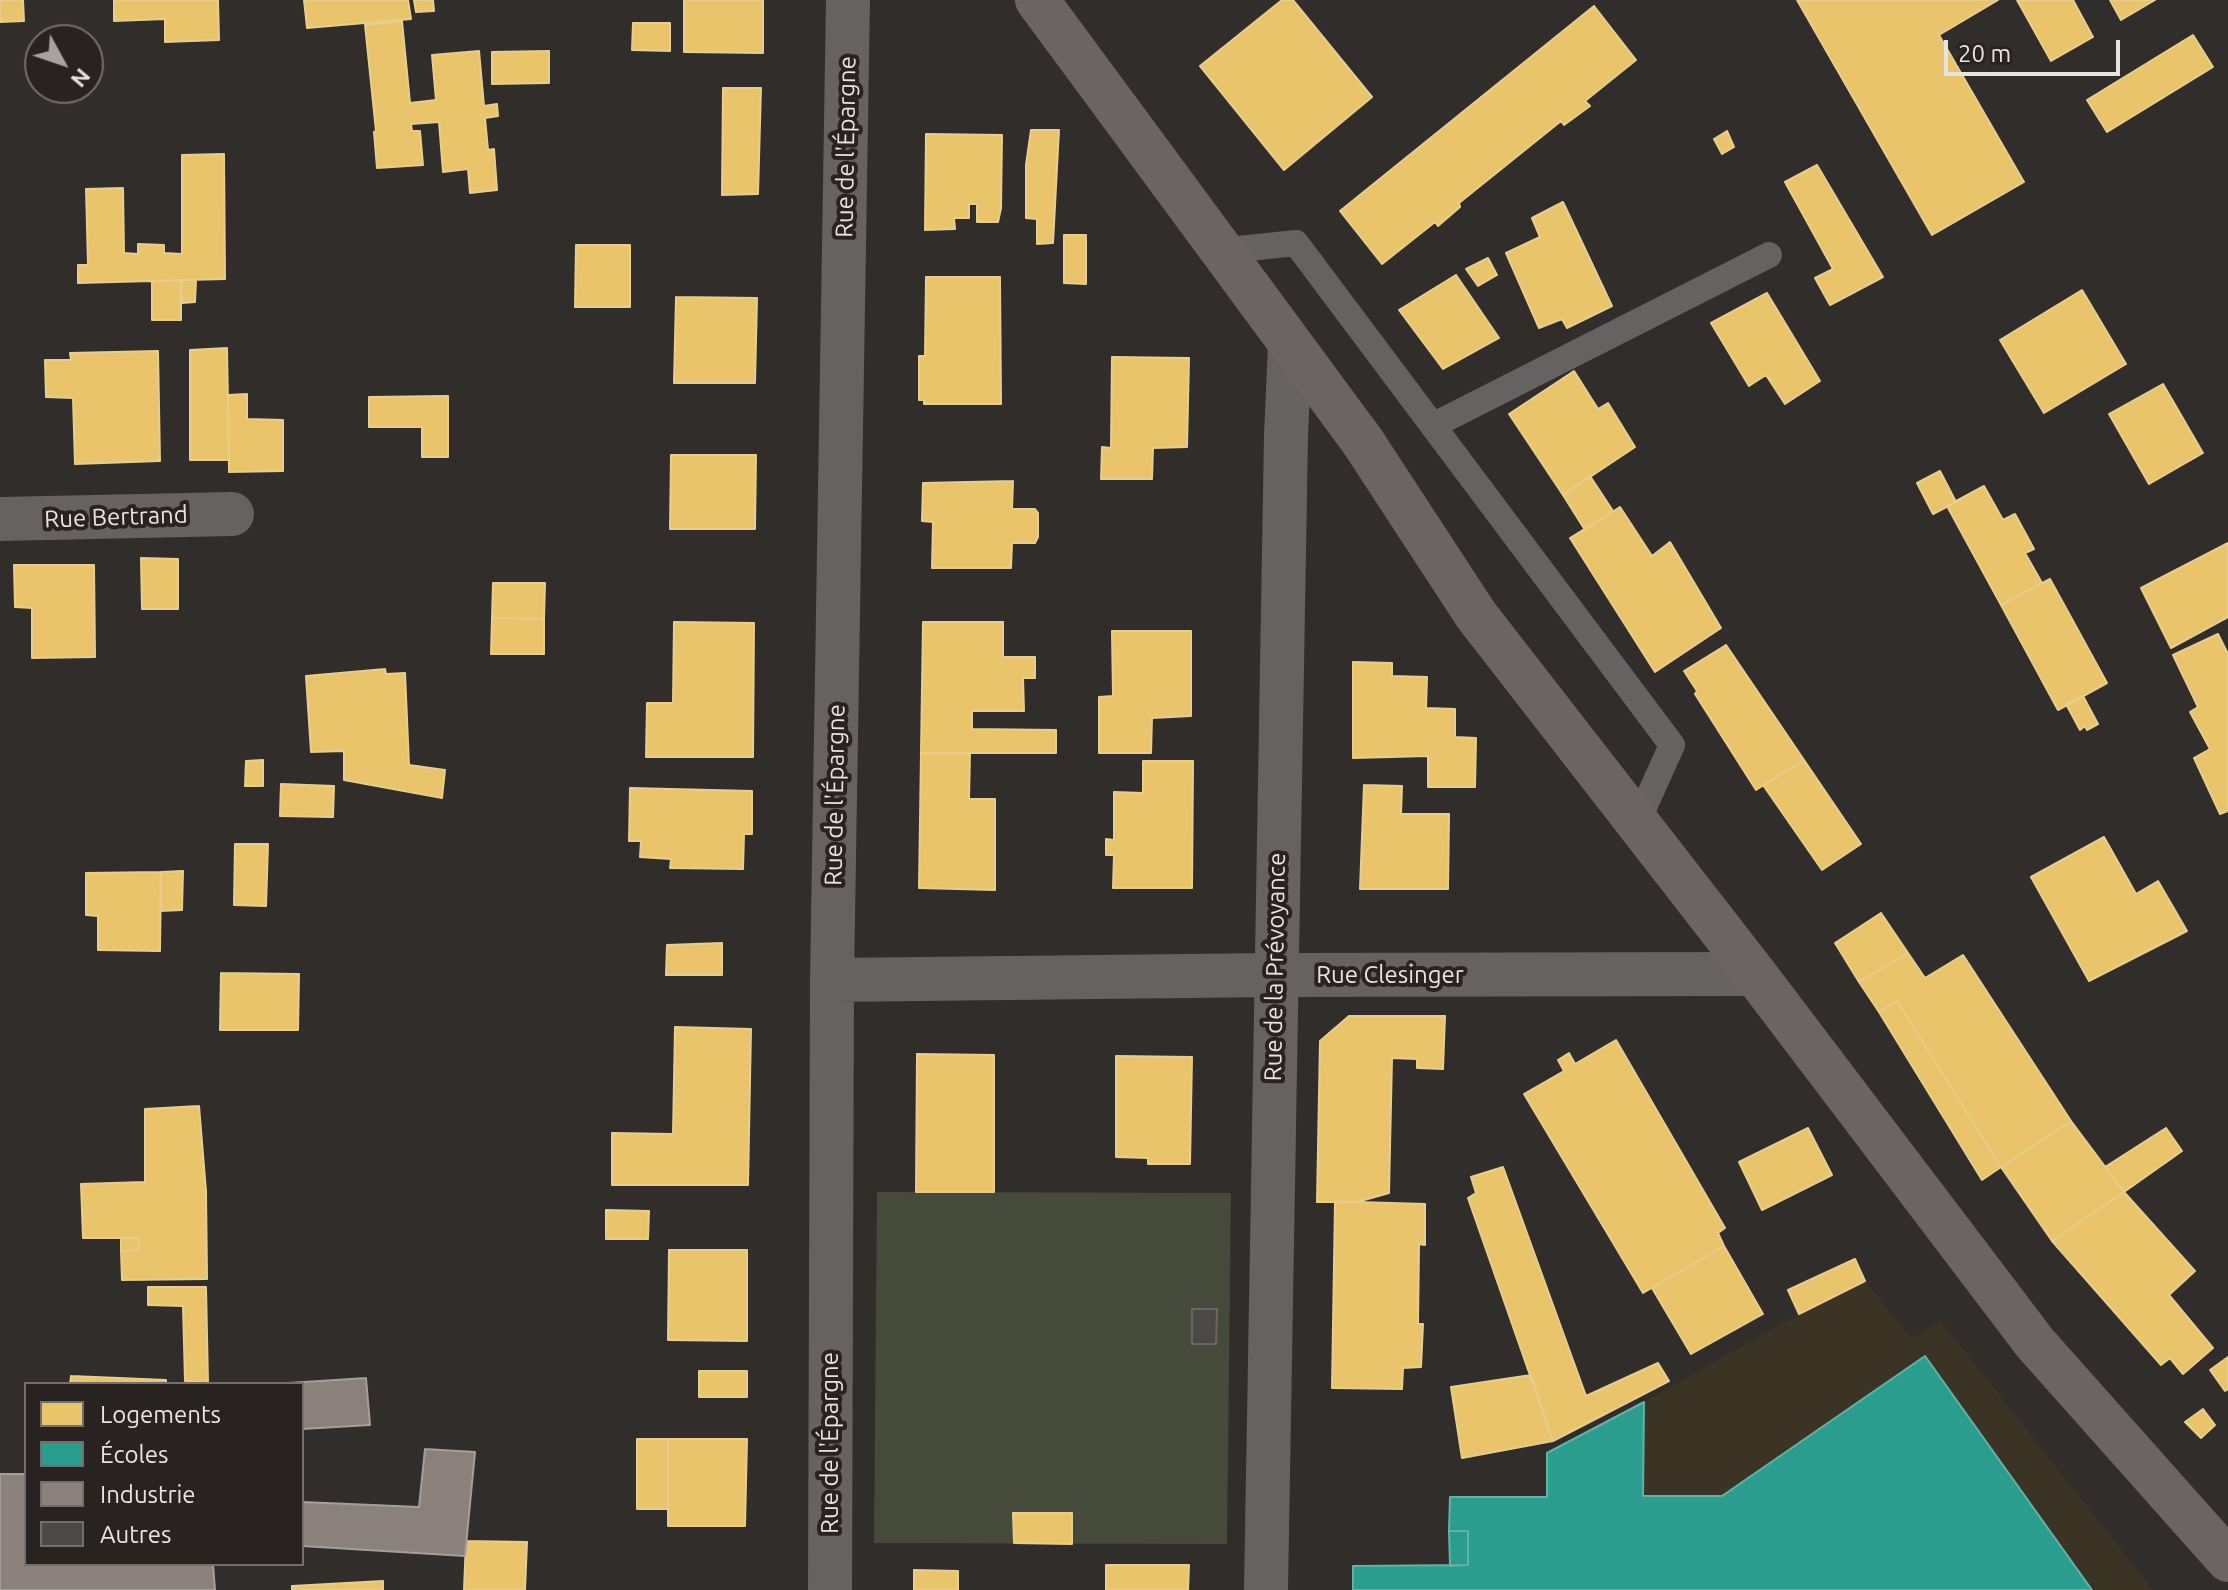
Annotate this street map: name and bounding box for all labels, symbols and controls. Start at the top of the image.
north arrow [24,24,104,104]
scale bar [1948,24,2124,74]
text: 20 m [1958,40,2011,67]
street label: Rue de l'Épargne [830,56,862,238]
text: N [66,64,96,93]
street label: Rue Bertrand [44,500,188,534]
street label: Rue de l'Épargne [819,704,851,886]
street label: Rue de la Prévoyance [1259,852,1291,1082]
street label: Rue Clesinger [1316,961,1464,989]
street label: Rue de l'Épargne [816,1352,844,1534]
legend [24,1382,304,1566]
text: Logements [100,1401,221,1428]
text: Écoles [100,1441,169,1468]
text: Industrie [100,1481,196,1508]
text: Autres [100,1521,171,1548]

